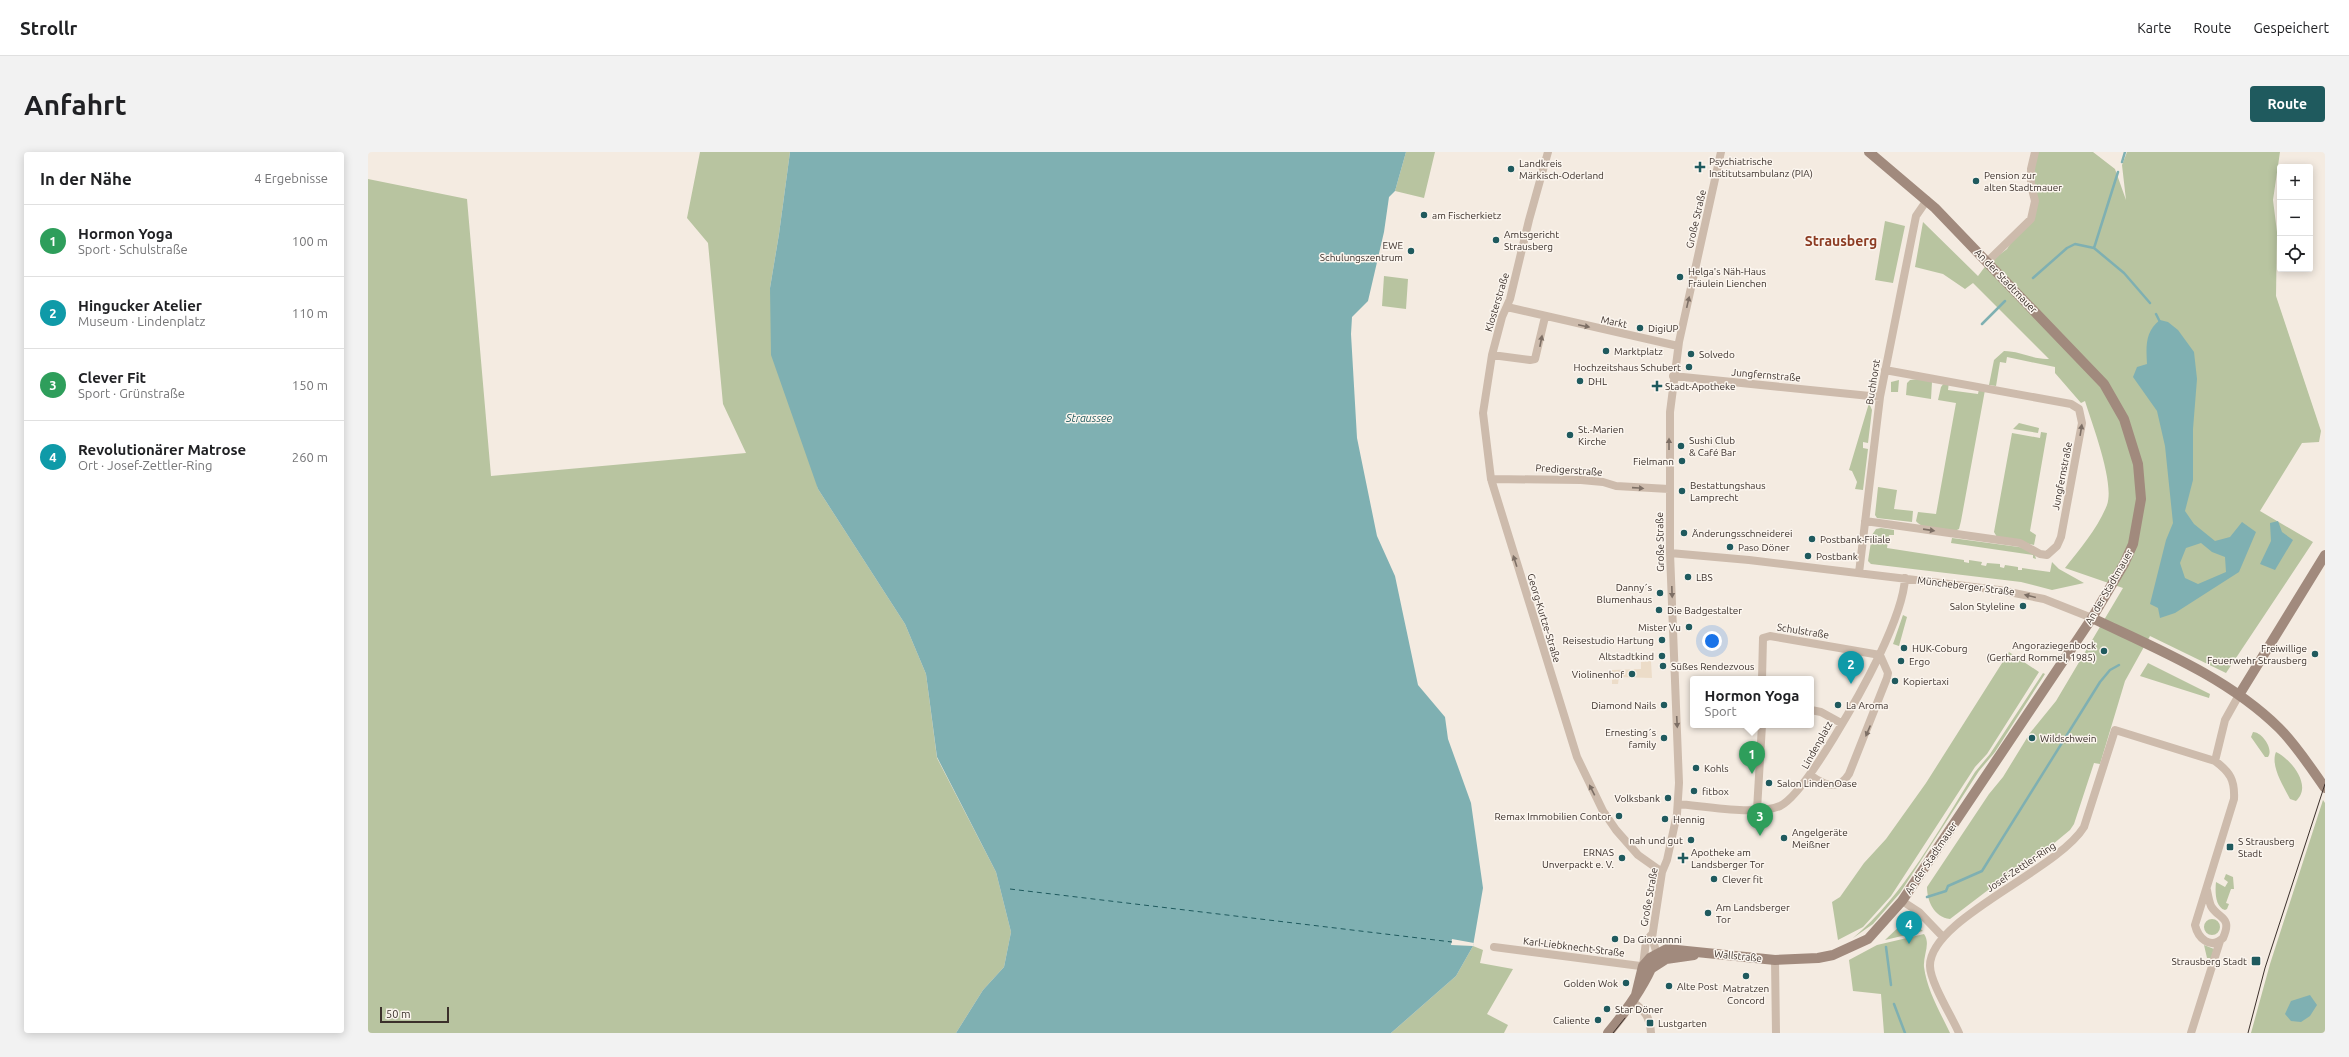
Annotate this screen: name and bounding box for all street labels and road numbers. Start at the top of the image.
street label: Große Straße [1684,189,1708,249]
street label: An der Stadtmauer [1973,247,2040,315]
street label: Klosterstraße [1483,271,1511,333]
street label: Markt [1600,314,1628,330]
street label: Buchhorst [1864,358,1882,406]
street label: Jungfernstraße [1731,366,1801,384]
street label: Jungfernstraße [2050,441,2074,511]
street label: Predigerstraße [1535,462,1603,478]
street label: Große Straße [1654,512,1666,572]
street label: An der Stadtmauer [2083,547,2135,626]
street label: Georg-Kurtze-Straße [1525,572,1563,664]
street label: Müncheberger Straße [1917,575,2015,597]
street label: Schulstraße [1776,621,1830,641]
street label: Lindenplatz [1799,719,1835,771]
street label: An der Stadtmauer [1903,820,1959,896]
street label: Josef-Zettler-Ring [1984,840,2058,894]
street label: Große Straße [1638,867,1660,927]
street label: Karl-Liebknecht-Straße [1523,935,1625,959]
street label: Wallstraße [1713,948,1763,964]

